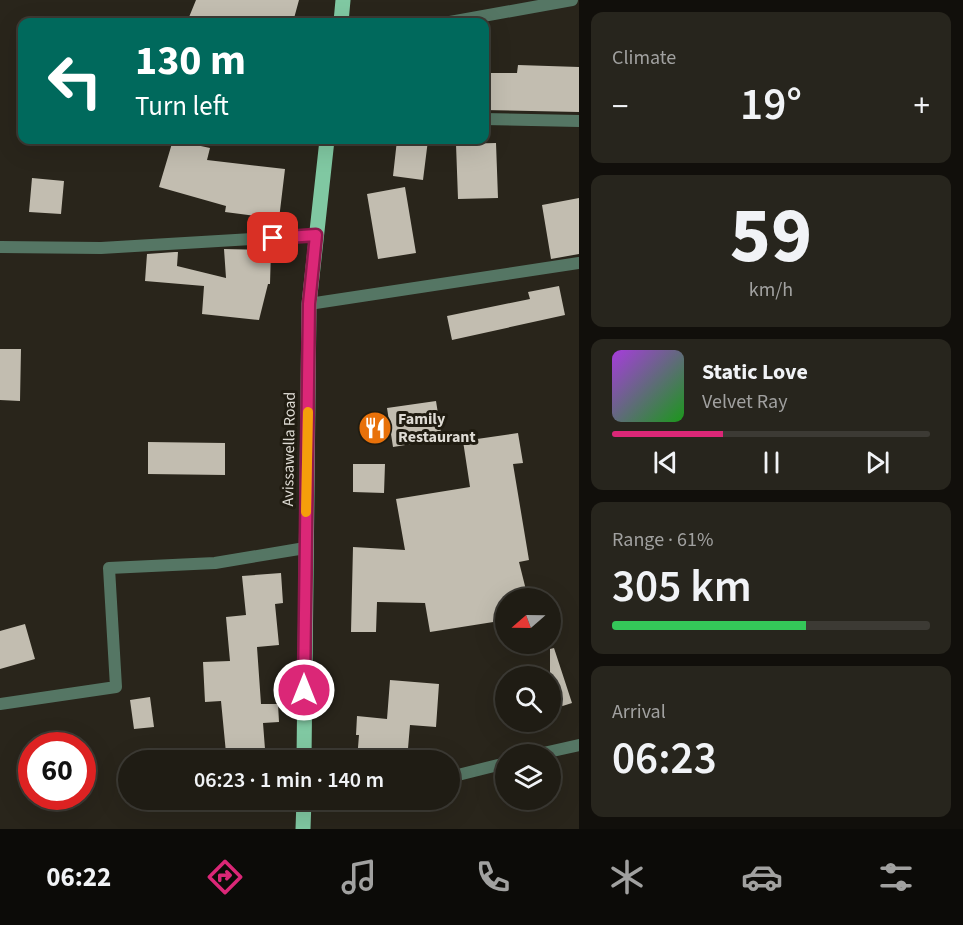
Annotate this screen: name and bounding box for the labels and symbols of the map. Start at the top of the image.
pin [247,212,298,263]
street label: Avissawella Road [277,392,301,506]
place label: Family Restaurant [398,408,476,448]
restaurant icon: Family Restaurant [357,410,393,446]
north arrow [495,588,561,654]
position arrow [272,658,336,722]
speed limit sign: 60 [18,732,96,810]

